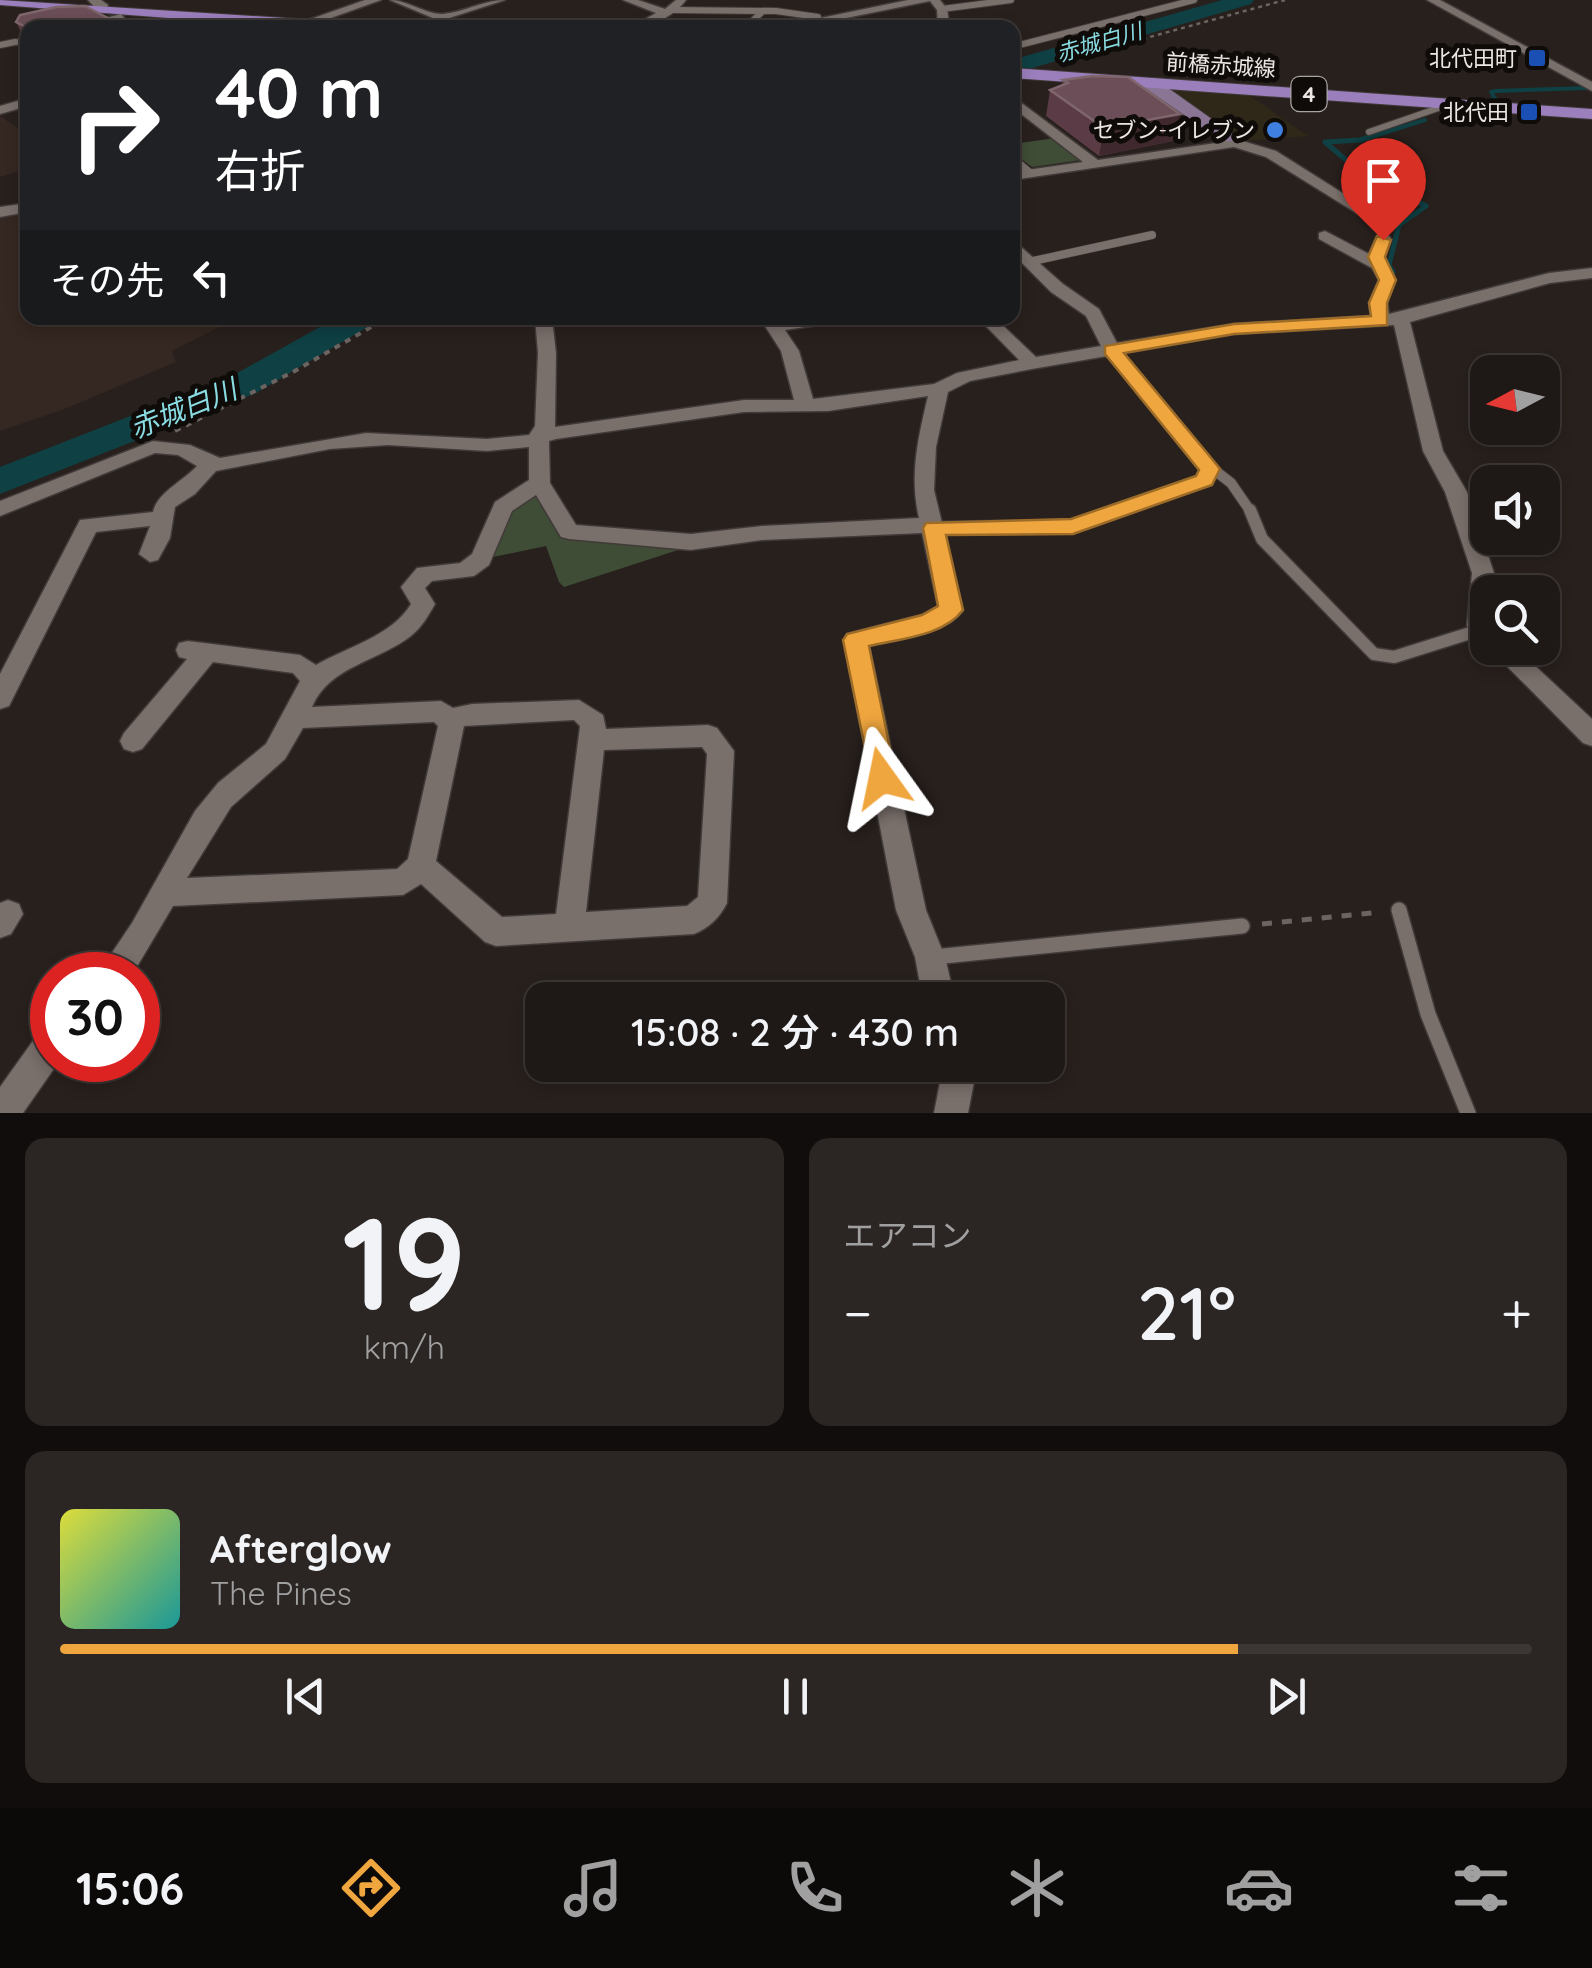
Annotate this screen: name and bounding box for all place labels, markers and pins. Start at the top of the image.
place label: 北代田町 [1429,44,1517,72]
marker: 北代田町 [1526,47,1548,69]
place label: 北代田 [1443,98,1509,126]
marker: 北代田 [1518,101,1540,123]
place label: セブン-イレブン [1092,116,1255,144]
marker: セブン-イレブン [1264,119,1286,141]
pin [1341,138,1426,241]

